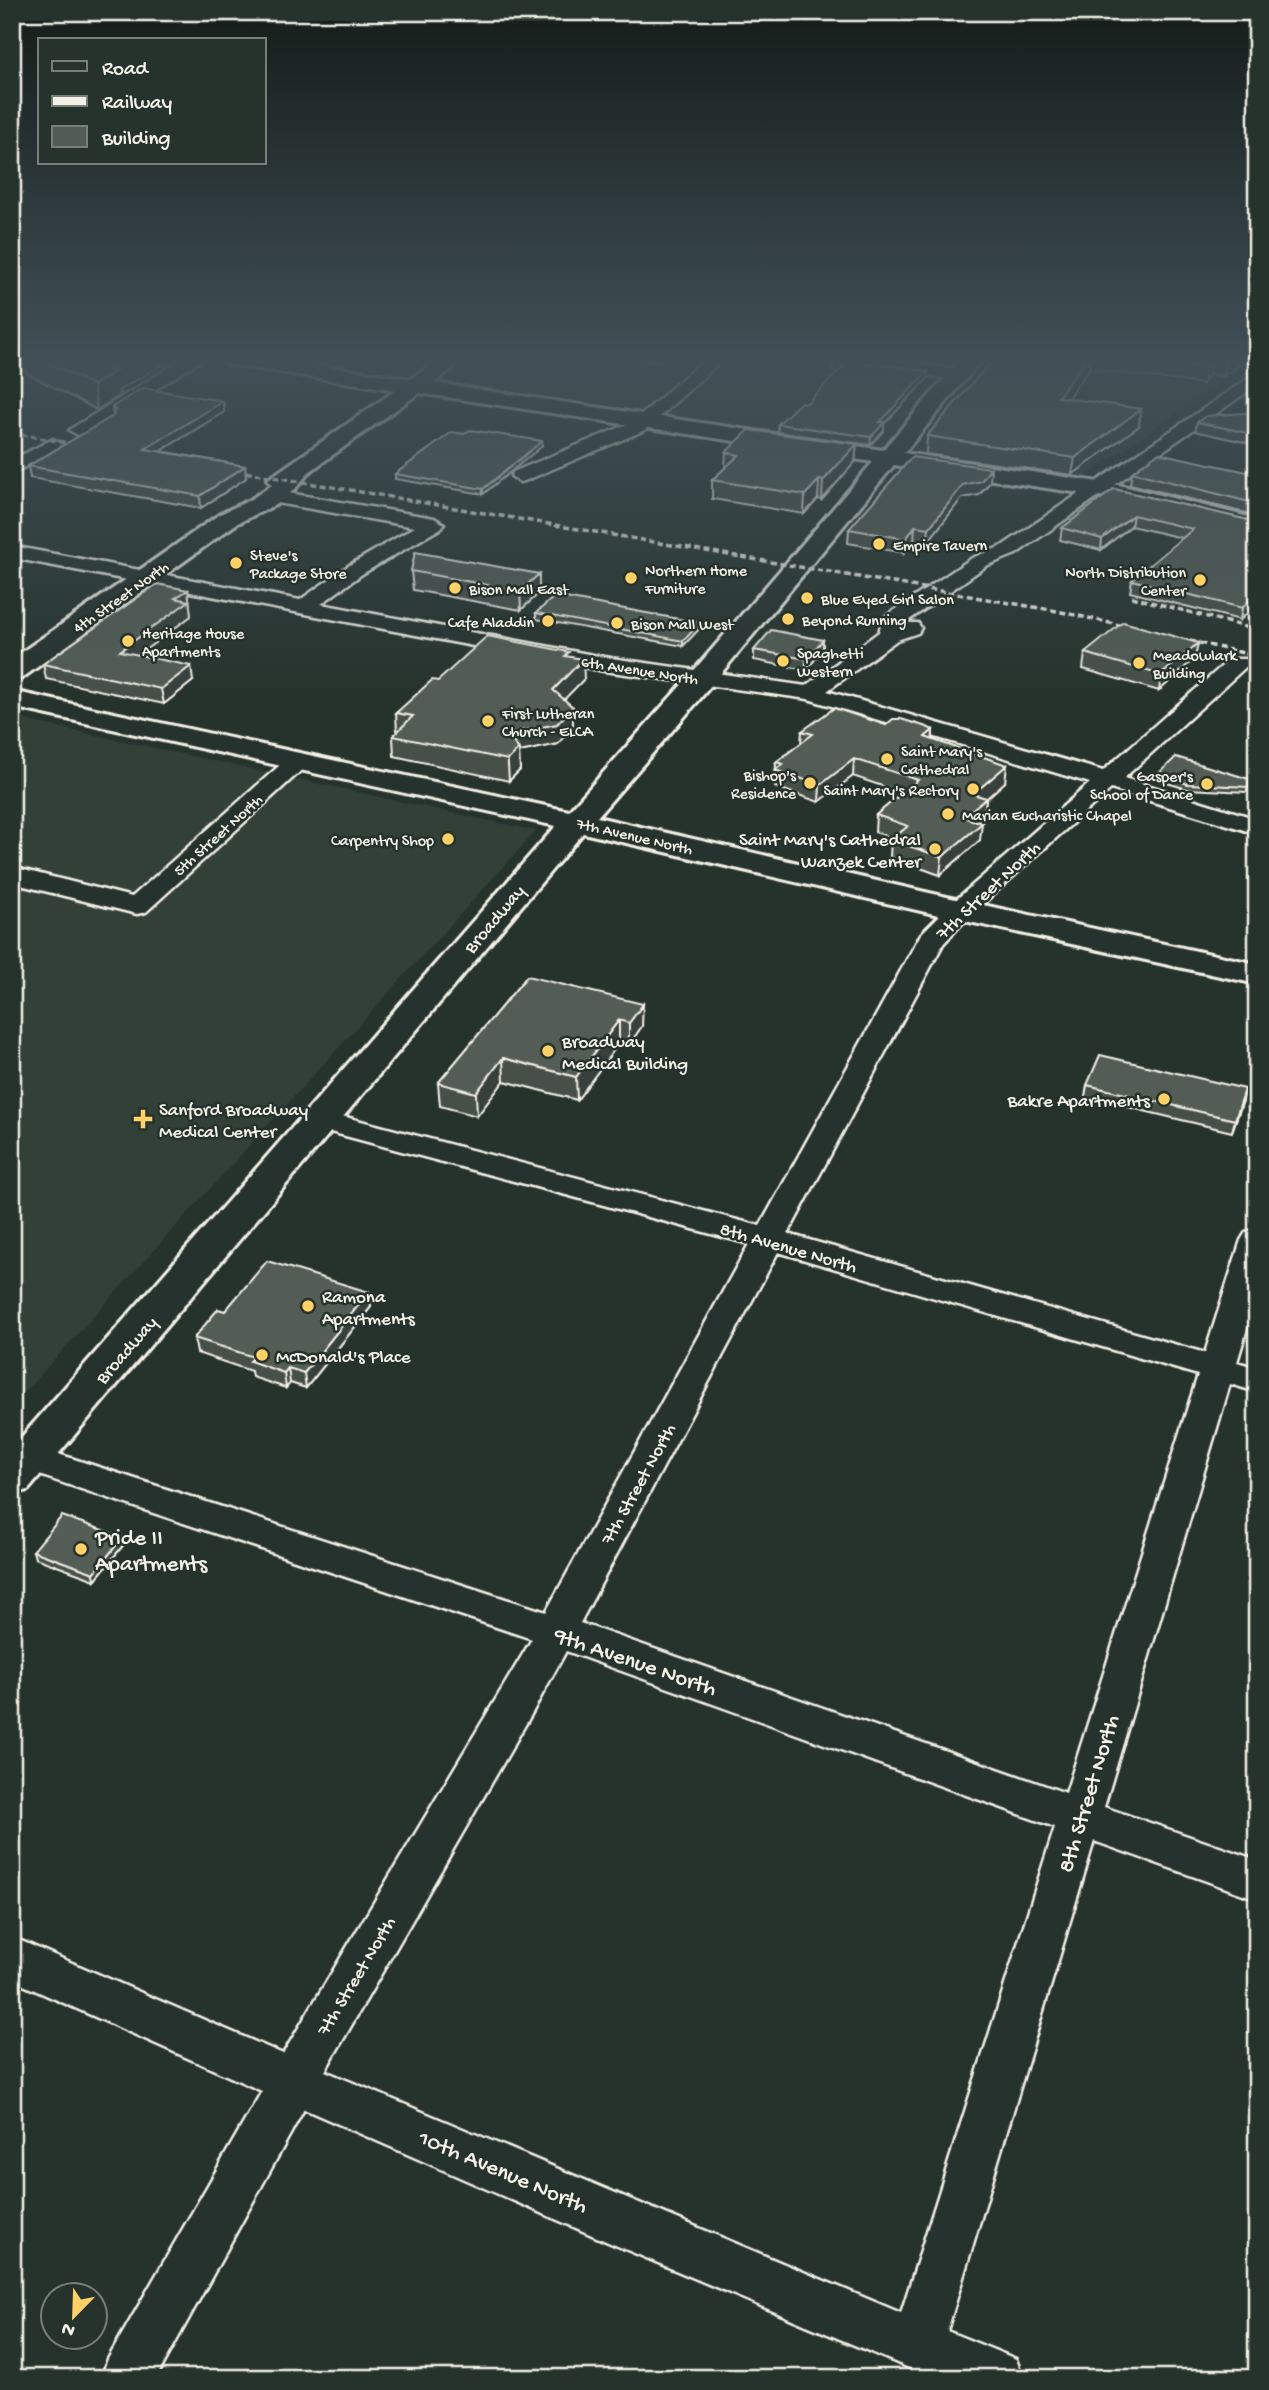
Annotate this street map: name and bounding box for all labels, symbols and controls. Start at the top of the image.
legend [38,38,266,164]
text: Road [102,58,150,83]
text: Railway [102,92,172,117]
text: Building [101,128,171,153]
marker: Empire Tavern [871,536,887,552]
place label: Empire Tavern [893,538,987,557]
place label: Steve's Package Store [249,548,347,585]
marker: Steve's Package Store [228,555,244,571]
street label: 4th Street North [70,559,174,639]
place label: Northern Home Furniture [644,563,748,600]
place label: North Distribution Center [1065,565,1187,602]
marker: Northern Home Furniture [623,570,639,586]
marker: North Distribution Center [1192,572,1208,588]
marker: Bison Mall East [447,580,463,596]
place label: Bison Mall East [468,582,570,601]
marker: Blue Eyed Girl Salon [799,590,815,606]
place label: Blue Eyed Girl Salon [820,592,954,611]
marker: Beyond Running [780,611,796,627]
marker: Cafe Aladdin [540,613,556,629]
place label: Beyond Running [801,613,907,632]
place label: Cafe Aladdin [448,615,534,634]
marker: Bison Mall West [609,615,625,631]
place label: Bison Mall West [630,617,735,636]
place label: Heritage House Apartments [142,626,245,663]
marker: Heritage House Apartments [120,633,136,649]
place label: Spaghetti Western [797,646,864,683]
place label: Meadowlark Building [1152,648,1238,685]
marker: Spaghetti Western [775,653,791,669]
street label: 6th Avenue North [579,654,700,691]
marker: Meadowlark Building [1131,655,1147,671]
place label: First Lutheran Church - ELCA [501,706,595,743]
marker: First Lutheran Church - ELCA [480,713,496,729]
place label: Saint Mary's Cathedral [901,744,983,781]
marker: Saint Mary's Cathedral [879,751,895,767]
place label: Bishop's Residence [731,768,797,805]
place label: Gasper's School of Dance [1090,769,1194,806]
marker: Bishop's Residence [802,775,818,791]
marker: Gasper's School of Dance [1199,776,1215,792]
marker: Saint Mary's Rectory [965,781,981,797]
place label: Saint Mary's Rectory [824,783,959,802]
street label: 5th Street North [171,791,268,882]
marker: Marian Eucharistic Chapel [940,806,956,822]
place label: Marian Eucharistic Chapel [962,808,1132,827]
street label: 7th Avenue North [573,816,695,861]
place label: Saint Mary's Cathedral Wanzek Center [739,830,923,875]
marker: Carpentry Shop [440,831,456,847]
place label: Carpentry Shop [331,833,434,852]
street label: 7th Street North [932,837,1046,947]
marker: Saint Mary's Cathedral Wanzek Center [927,841,943,857]
street label: Broadway [460,881,531,960]
place label: Broadway Medical Building [561,1032,688,1077]
marker: Broadway Medical Building [540,1043,556,1059]
place label: Bakre Apartments [1007,1091,1151,1114]
marker: Bakre Apartments [1156,1091,1172,1107]
place label: Sanford Broadway Medical Center [159,1100,309,1145]
marker: Sanford Broadway Medical Center [133,1109,153,1129]
street label: 8th Avenue North [717,1219,859,1280]
place label: Ramona Apartments [322,1287,416,1332]
marker: Ramona Apartments [300,1298,316,1314]
street label: Broadway [91,1312,164,1391]
marker: McDonald's Place [254,1347,270,1363]
place label: McDonald's Place [276,1347,411,1370]
street label: 7th Street North [597,1420,683,1550]
place label: Pride II Apartments [94,1526,208,1579]
marker: Pride II Apartments [73,1541,89,1557]
street label: 9th Avenue North [549,1623,720,1704]
street label: 8th Street North [1054,1712,1127,1876]
street label: 7th Street North [313,1913,402,2041]
street label: 10th Avenue North [413,2125,591,2221]
north arrow [38,2282,108,2352]
text: N [59,2315,79,2341]

